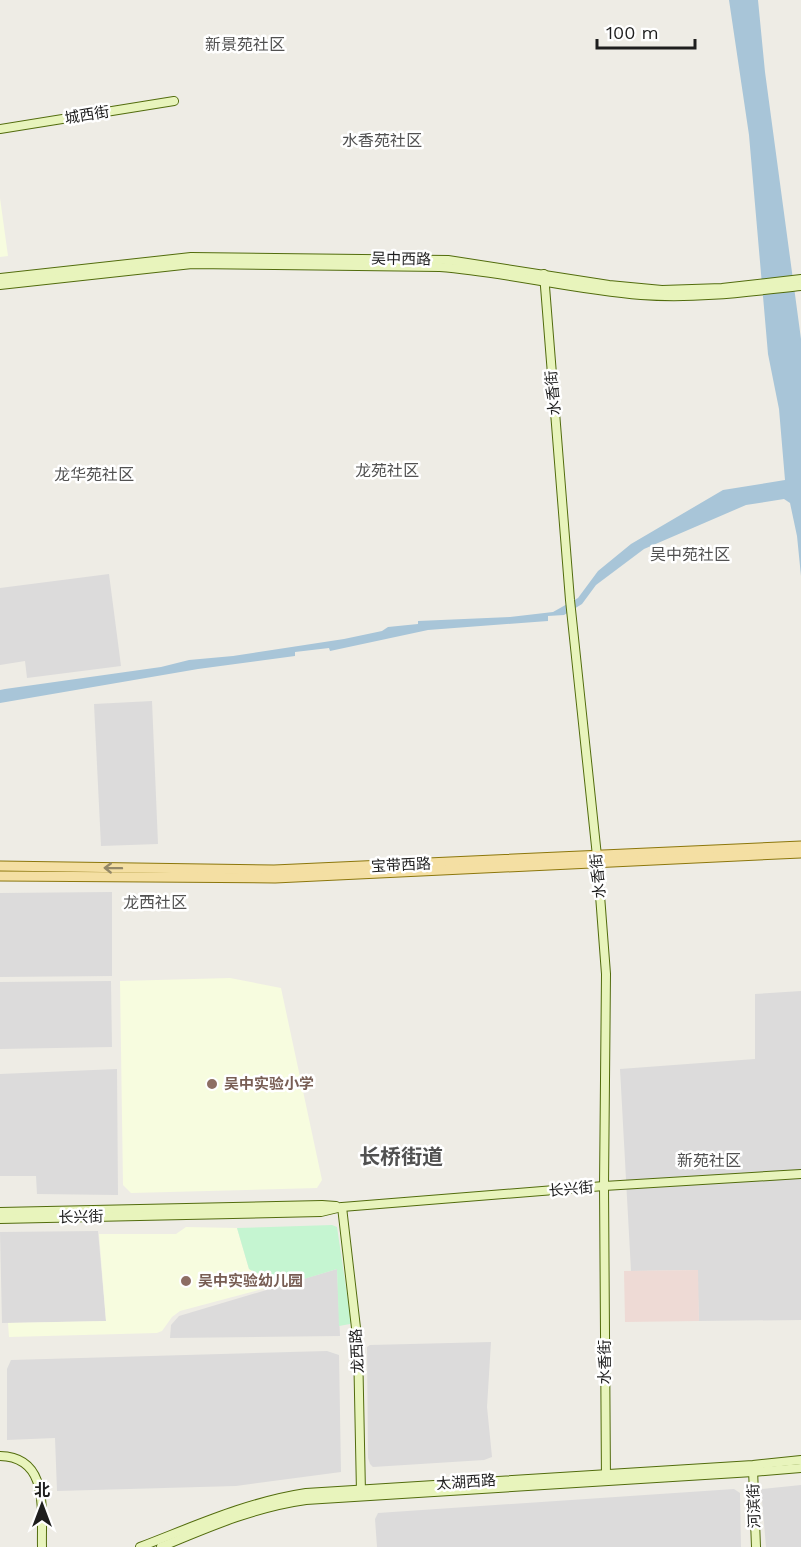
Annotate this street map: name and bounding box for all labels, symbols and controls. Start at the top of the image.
scale bar [597,12,694,50]
text: 100 m [606,22,659,43]
district label: 新景苑社区 [205,35,285,54]
street label: 城西街 [63,103,111,127]
district label: 水香苑社区 [342,131,422,150]
street label: 吴中西路 [371,249,431,269]
street label: 水香街 [542,370,564,416]
district label: 龙苑社区 [355,461,419,480]
district label: 龙华苑社区 [54,465,134,484]
district label: 吴中苑社区 [650,545,730,564]
street label: 水香街 [587,853,609,899]
street label: 宝带西路 [371,854,431,876]
one-way arrow [104,862,124,874]
district label: 龙西社区 [123,893,187,912]
place label: 吴中实验小学 [224,1075,314,1093]
marker: 吴中实验小学 [205,1077,219,1091]
district label: 长桥街道 [359,1144,443,1169]
district label: 新苑社区 [677,1151,741,1170]
street label: 长兴街 [548,1178,594,1200]
street label: 长兴街 [58,1208,104,1226]
place label: 吴中实验幼儿园 [198,1272,303,1290]
marker: 吴中实验幼儿园 [179,1274,193,1288]
street label: 龙西路 [347,1328,367,1374]
street label: 水香街 [596,1339,614,1385]
street label: 太湖西路 [435,1471,497,1493]
north arrow [12,1475,72,1535]
text: 北 [34,1481,50,1500]
street label: 河滨街 [744,1483,764,1529]

